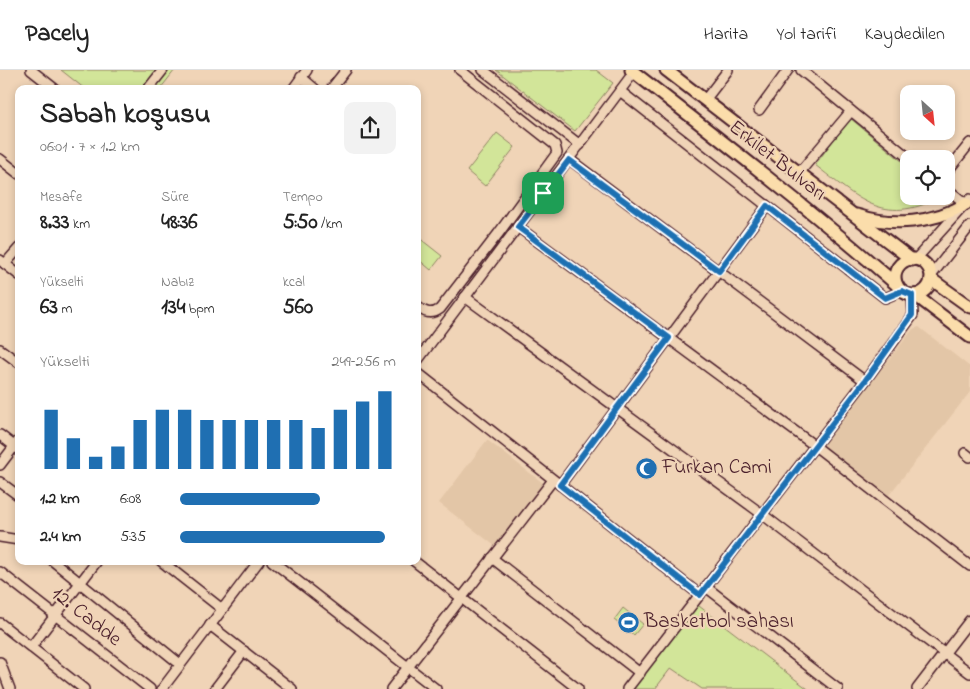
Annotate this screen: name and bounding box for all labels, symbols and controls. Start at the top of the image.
text: Pacely [25,17,89,52]
text: Harita [703,22,748,48]
text: Yol tarifi [776,22,837,48]
text: Kaydedilen [865,22,945,48]
north arrow [900,85,955,140]
map controls [900,85,955,205]
text: Sabah koşusu [40,95,211,136]
button: share [344,102,396,154]
street label: Erkilet Bulvarı [722,113,832,209]
text: 06:01 · 7 × 1.2 km [40,135,140,159]
button: locate [900,150,955,205]
pin [522,172,564,214]
icon: arrive [529,179,557,207]
text: Mesafe [40,187,82,208]
text: Süre [161,187,189,208]
text: Tempo [283,187,323,208]
text: 8.33 [40,208,70,238]
text: 48:36 [161,208,198,238]
text: 5:50 [283,208,318,238]
text: km [70,214,90,235]
text: /km [318,214,342,235]
text: Yükselti [40,272,84,293]
text: Nabız [161,272,194,293]
text: kcal [283,272,305,293]
text: 63 [40,293,58,323]
text: 134 [161,293,185,323]
text: 560 [283,293,313,323]
text: m [58,299,72,320]
text: bpm [185,299,215,320]
text: Yükselti [40,350,90,374]
text: 249–256 m [331,350,396,374]
place label: Furkan Cami [661,453,772,483]
mosque icon: Furkan Cami [634,456,658,480]
text: 1.2 km [40,487,80,511]
text: 6:08 [120,487,141,511]
text: 2.4 km [40,525,81,549]
text: 5:35 [120,525,146,549]
street label: 12. Cadde [44,580,128,655]
place label: Basketbol sahası [643,607,794,637]
sports icon: Basketbol sahası [616,610,640,634]

